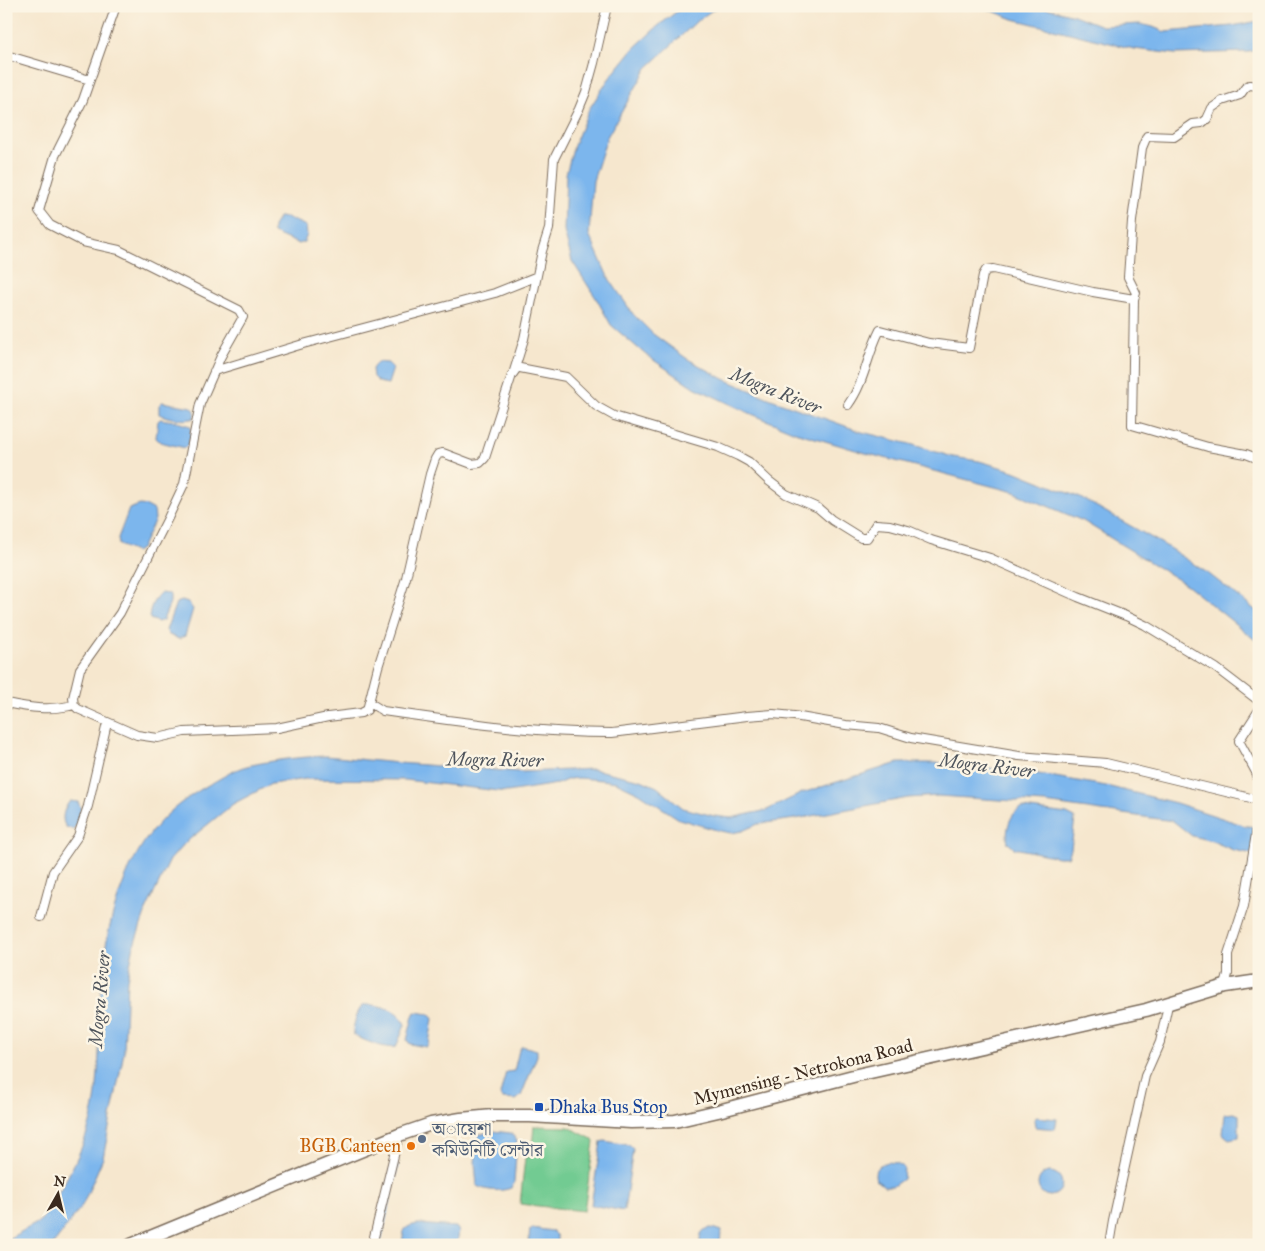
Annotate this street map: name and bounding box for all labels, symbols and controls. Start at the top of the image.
water label: Mogra River [725,361,826,420]
water label: Mogra River [445,747,544,772]
water label: Mogra River [936,748,1037,783]
water label: Mogra River [84,949,115,1050]
street label: Mymensing - Netrokona Road [691,1034,915,1111]
place label: Dhaka Bus Stop [549,1096,667,1118]
marker: Dhaka Bus Stop [533,1101,545,1113]
place label: অায়েশা কমিউনিটি সেন্টার [431,1118,544,1161]
marker: অায়েশা কমিউনিটি সেন্টার [416,1133,428,1145]
place label: BGB Canteen [300,1135,401,1157]
marker: BGB Canteen [405,1140,417,1152]
north arrow [32,1168,82,1218]
text: N [53,1172,67,1191]

